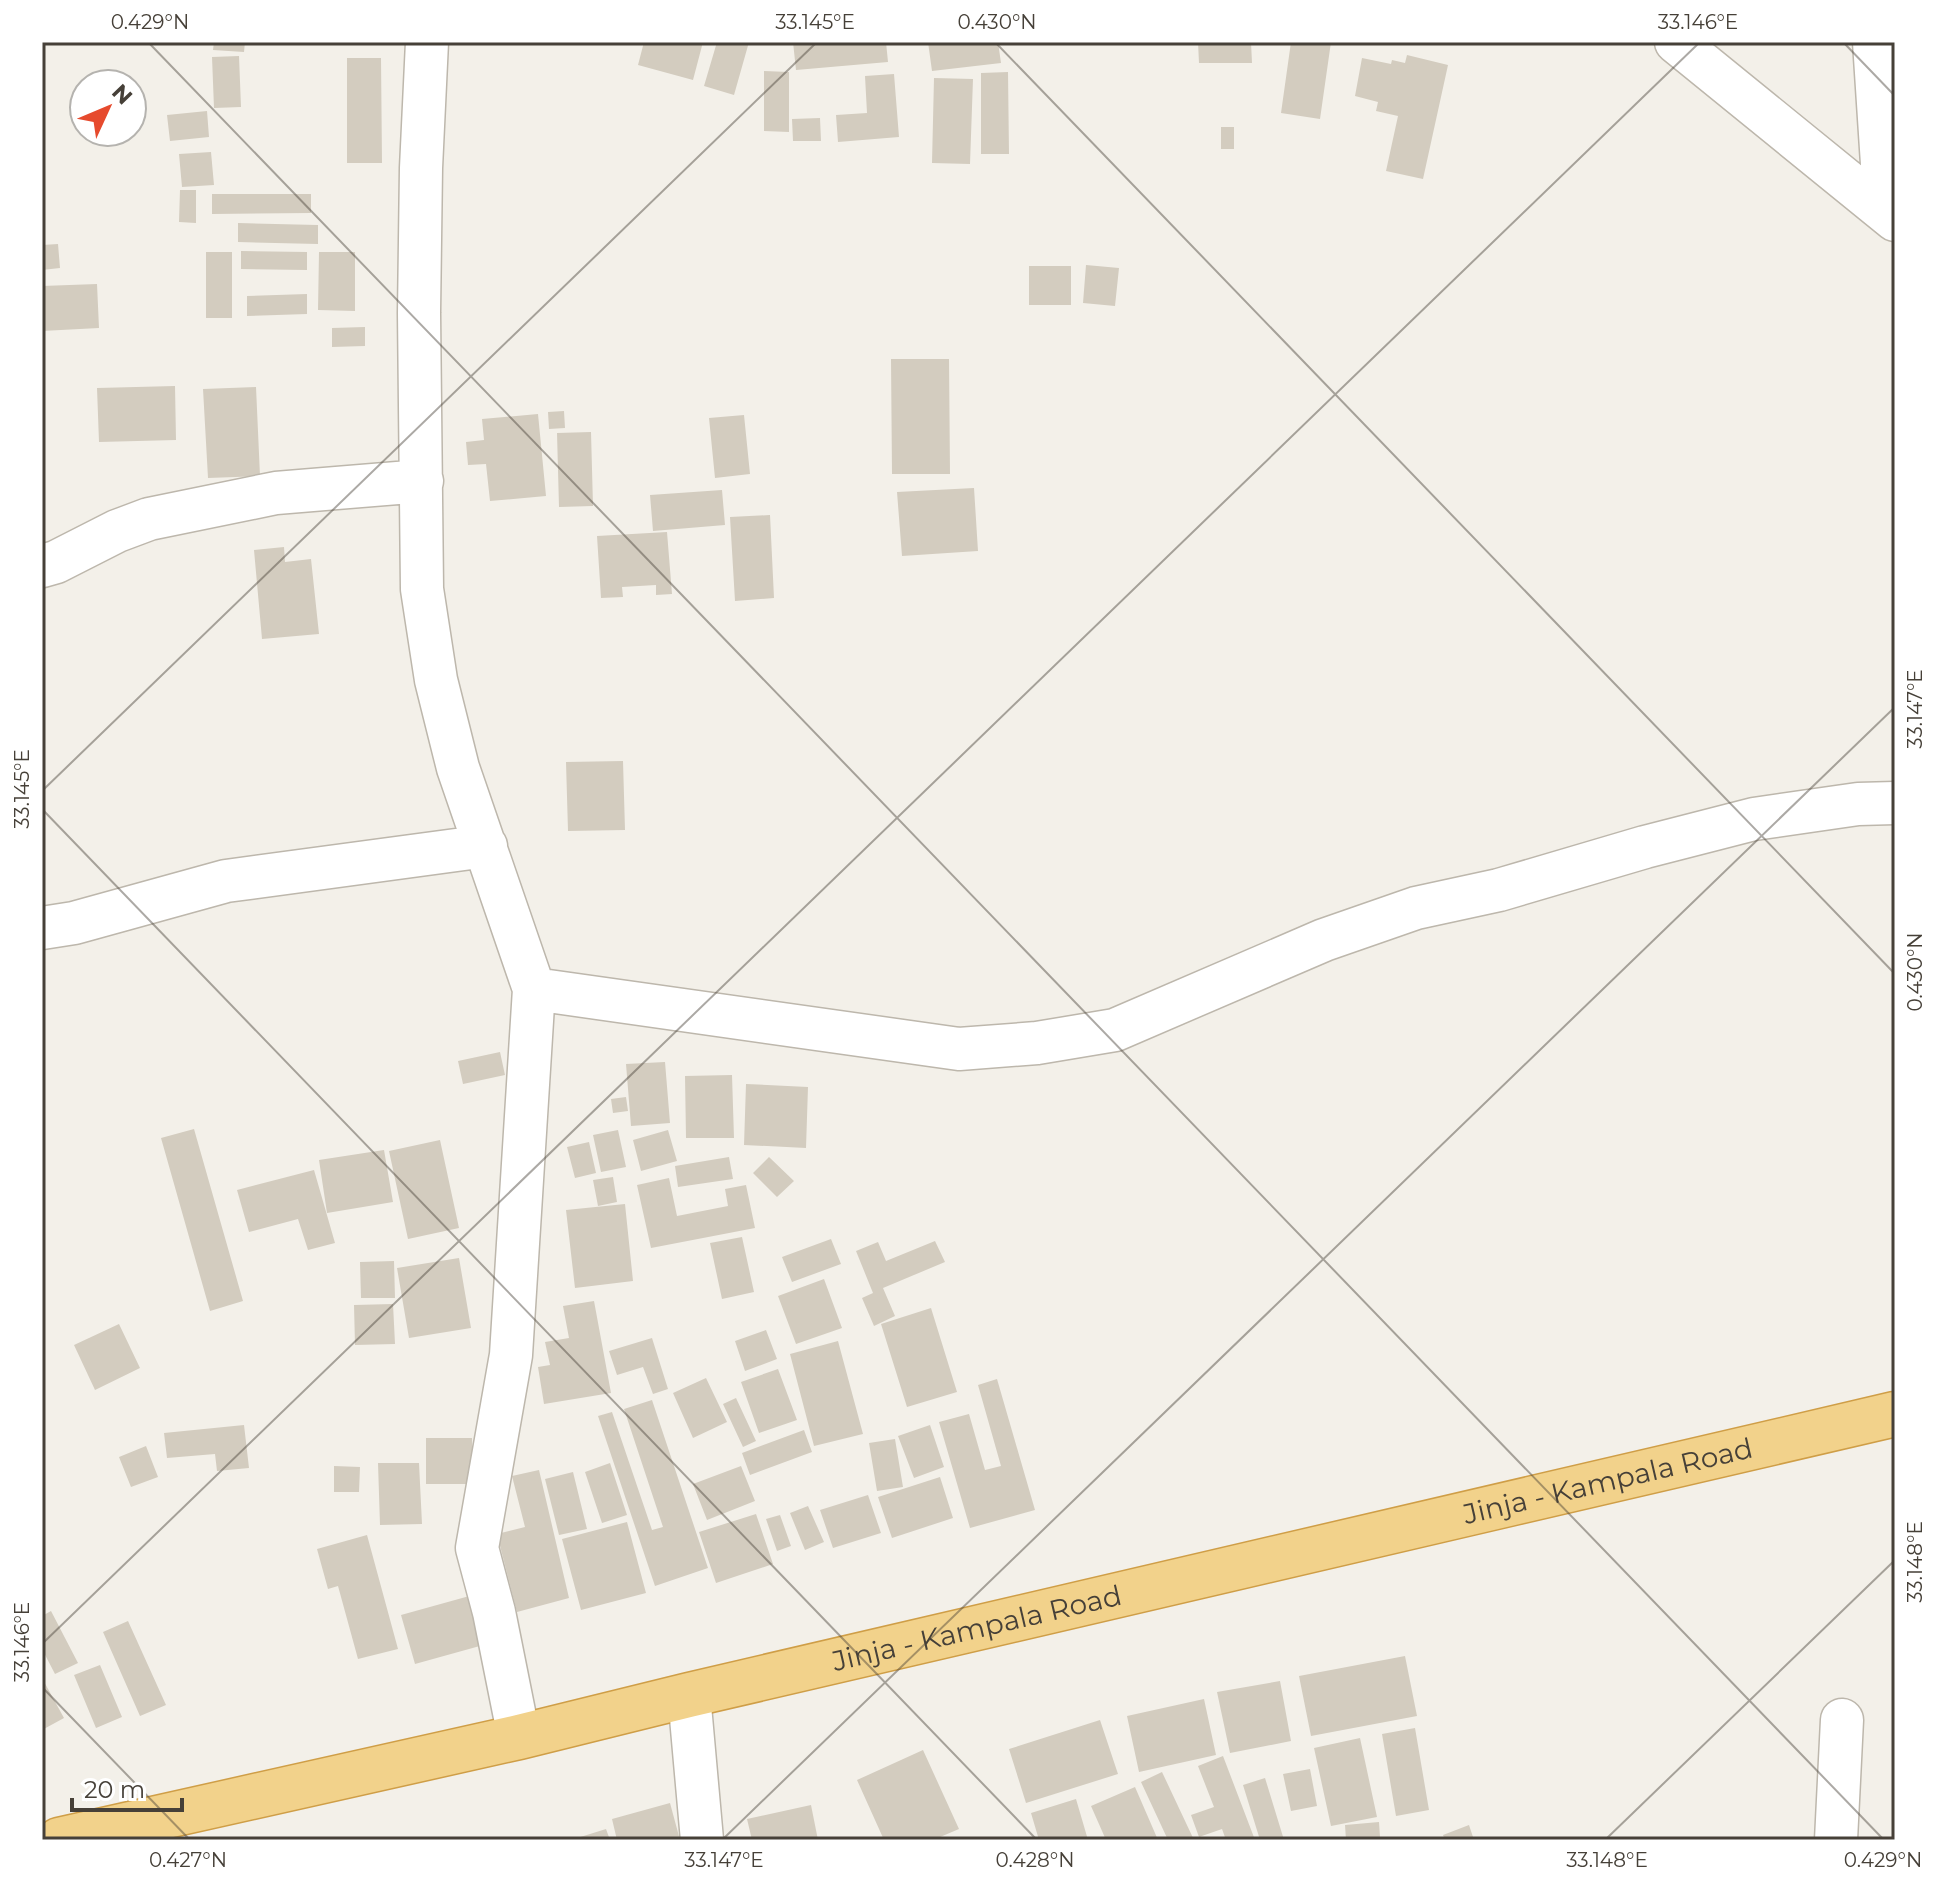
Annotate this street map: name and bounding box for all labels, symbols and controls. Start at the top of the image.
text: 0.429°N [111,10,189,34]
text: 33.145°E [775,10,855,34]
text: 0.430°N [957,10,1037,34]
text: 33.146°E [1658,10,1738,34]
north arrow [68,68,148,148]
text: N [106,79,138,110]
text: 33.147°E [1903,669,1927,749]
text: 33.145°E [10,749,34,829]
text: 0.430°N [1903,932,1927,1012]
street label: Jinja - Kampala Road [1459,1431,1756,1531]
text: 33.148°E [1903,1521,1927,1603]
street label: Jinja - Kampala Road [828,1578,1125,1678]
text: 33.146°E [10,1602,34,1682]
scale bar [72,1762,182,1812]
text: 20 m [84,1775,145,1804]
text: 0.427°N [149,1848,227,1872]
text: 33.147°E [684,1848,764,1872]
text: 0.428°N [996,1848,1074,1872]
text: 33.148°E [1566,1848,1648,1872]
text: 0.429°N [1844,1848,1922,1872]

